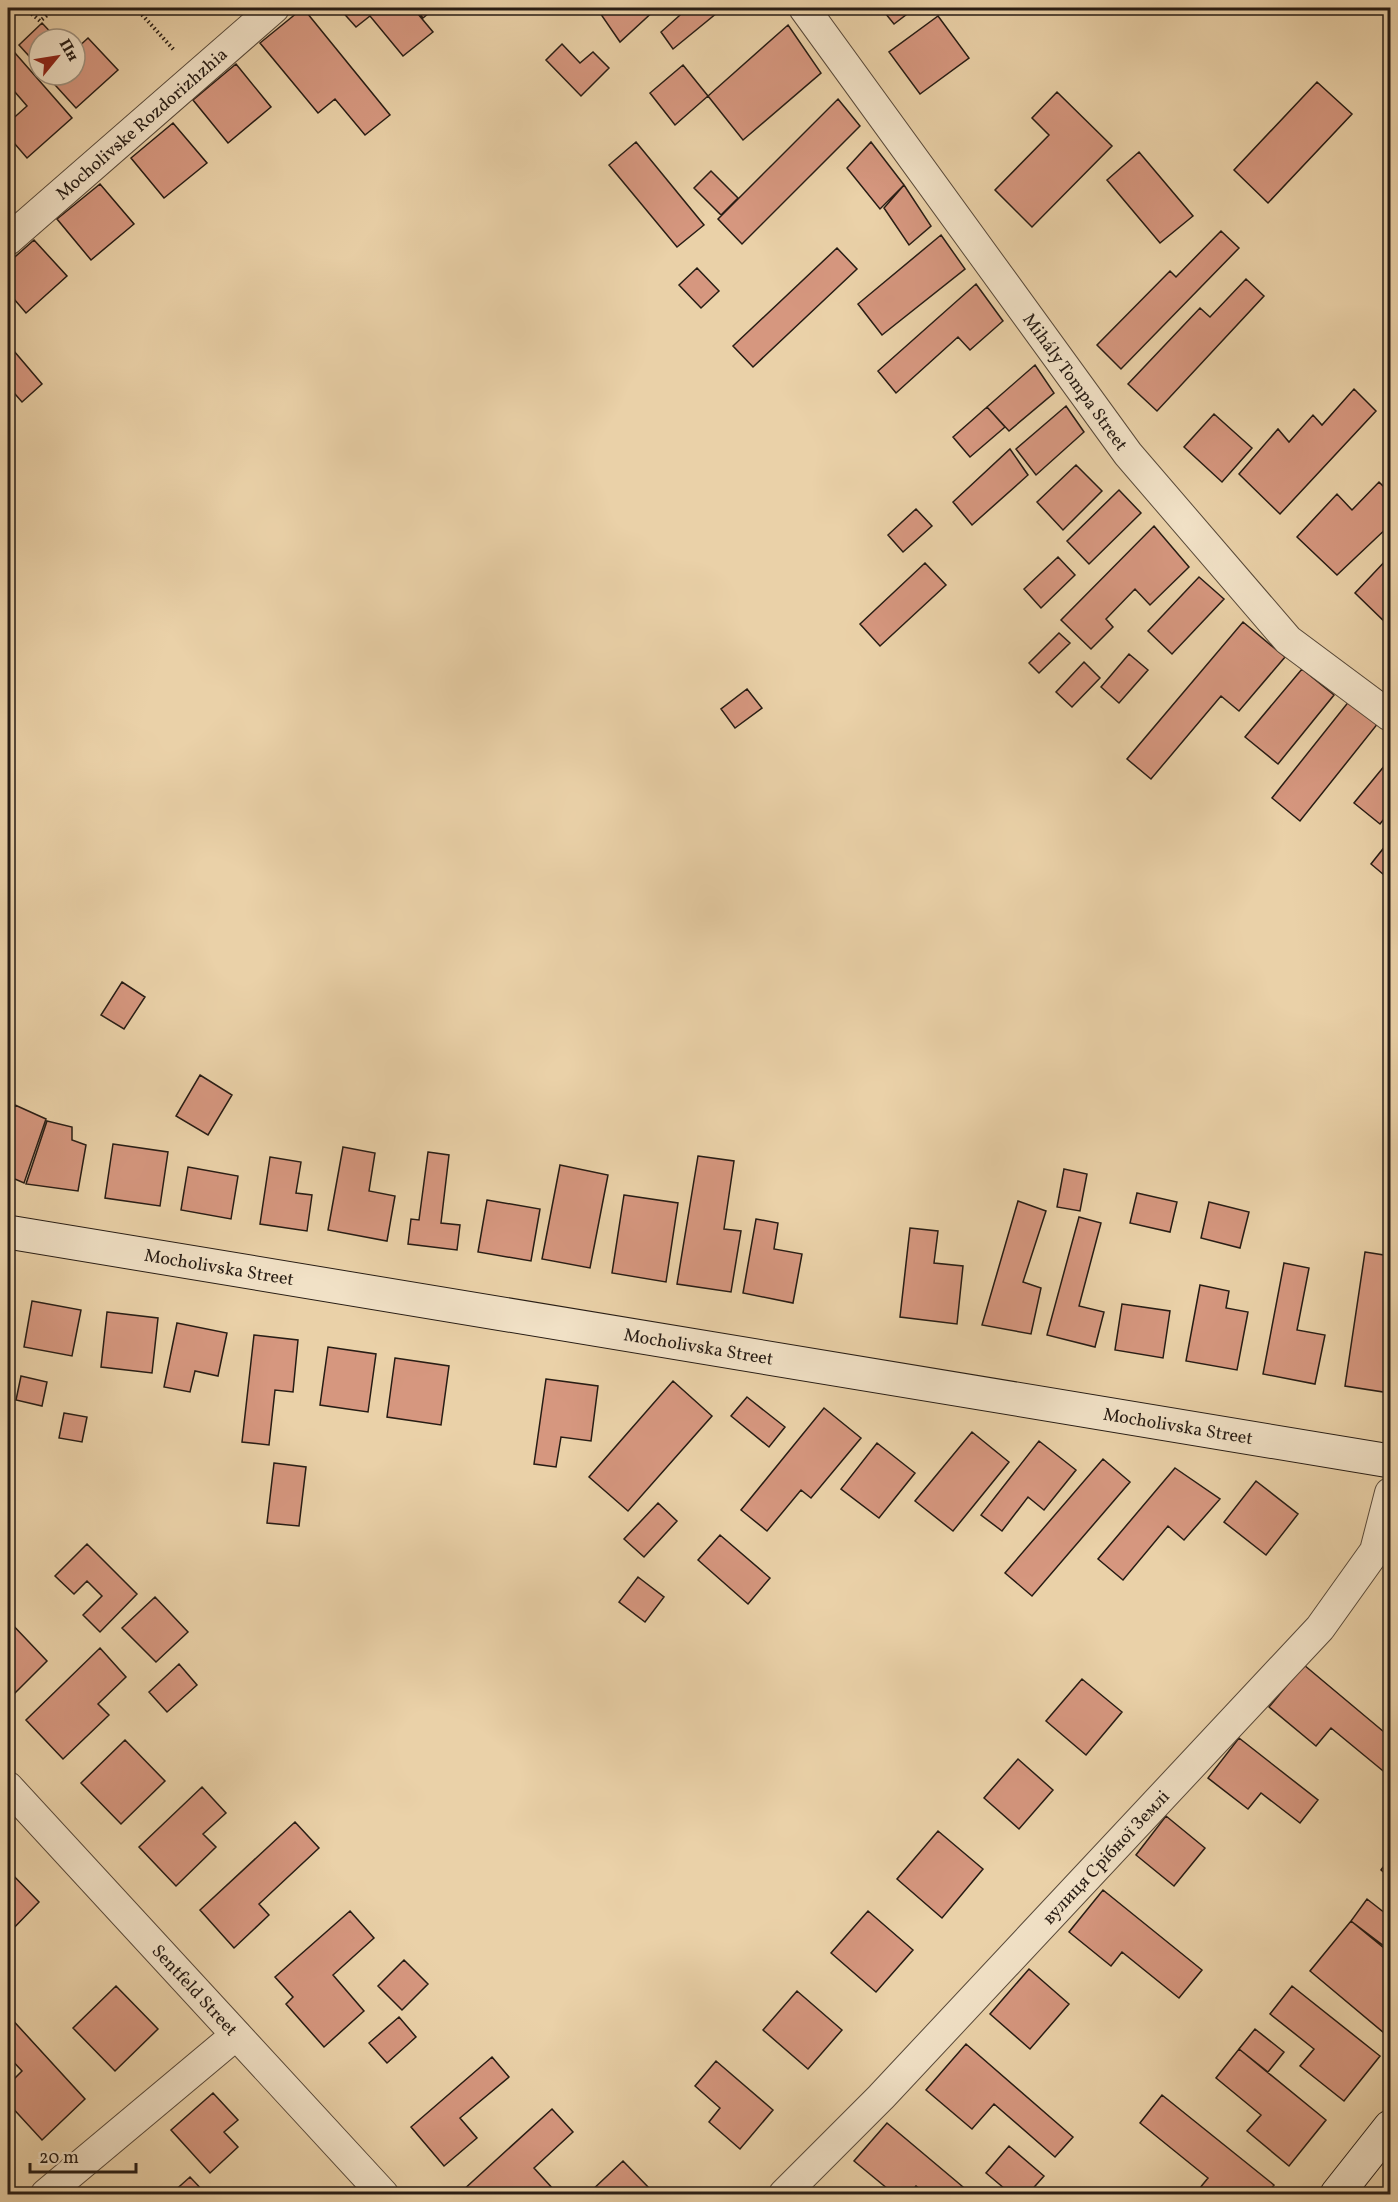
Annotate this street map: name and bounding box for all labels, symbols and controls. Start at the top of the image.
north arrow [27,27,87,87]
text: Пн [53,35,83,66]
street label: Mocholivske Rozdorizhzhia [51,43,234,207]
street label: Mihály Tompa Street [1016,309,1133,457]
street label: Mocholivska Street [142,1244,296,1293]
street label: Mocholivska Street [622,1323,775,1373]
street label: Mocholivska Street [1101,1403,1255,1452]
street label: вулиця Срібної Землі [1038,1785,1176,1931]
street label: Sentfeld Street [145,1940,243,2042]
scale bar [30,2136,136,2174]
text: 20 m [39,2146,79,2171]

